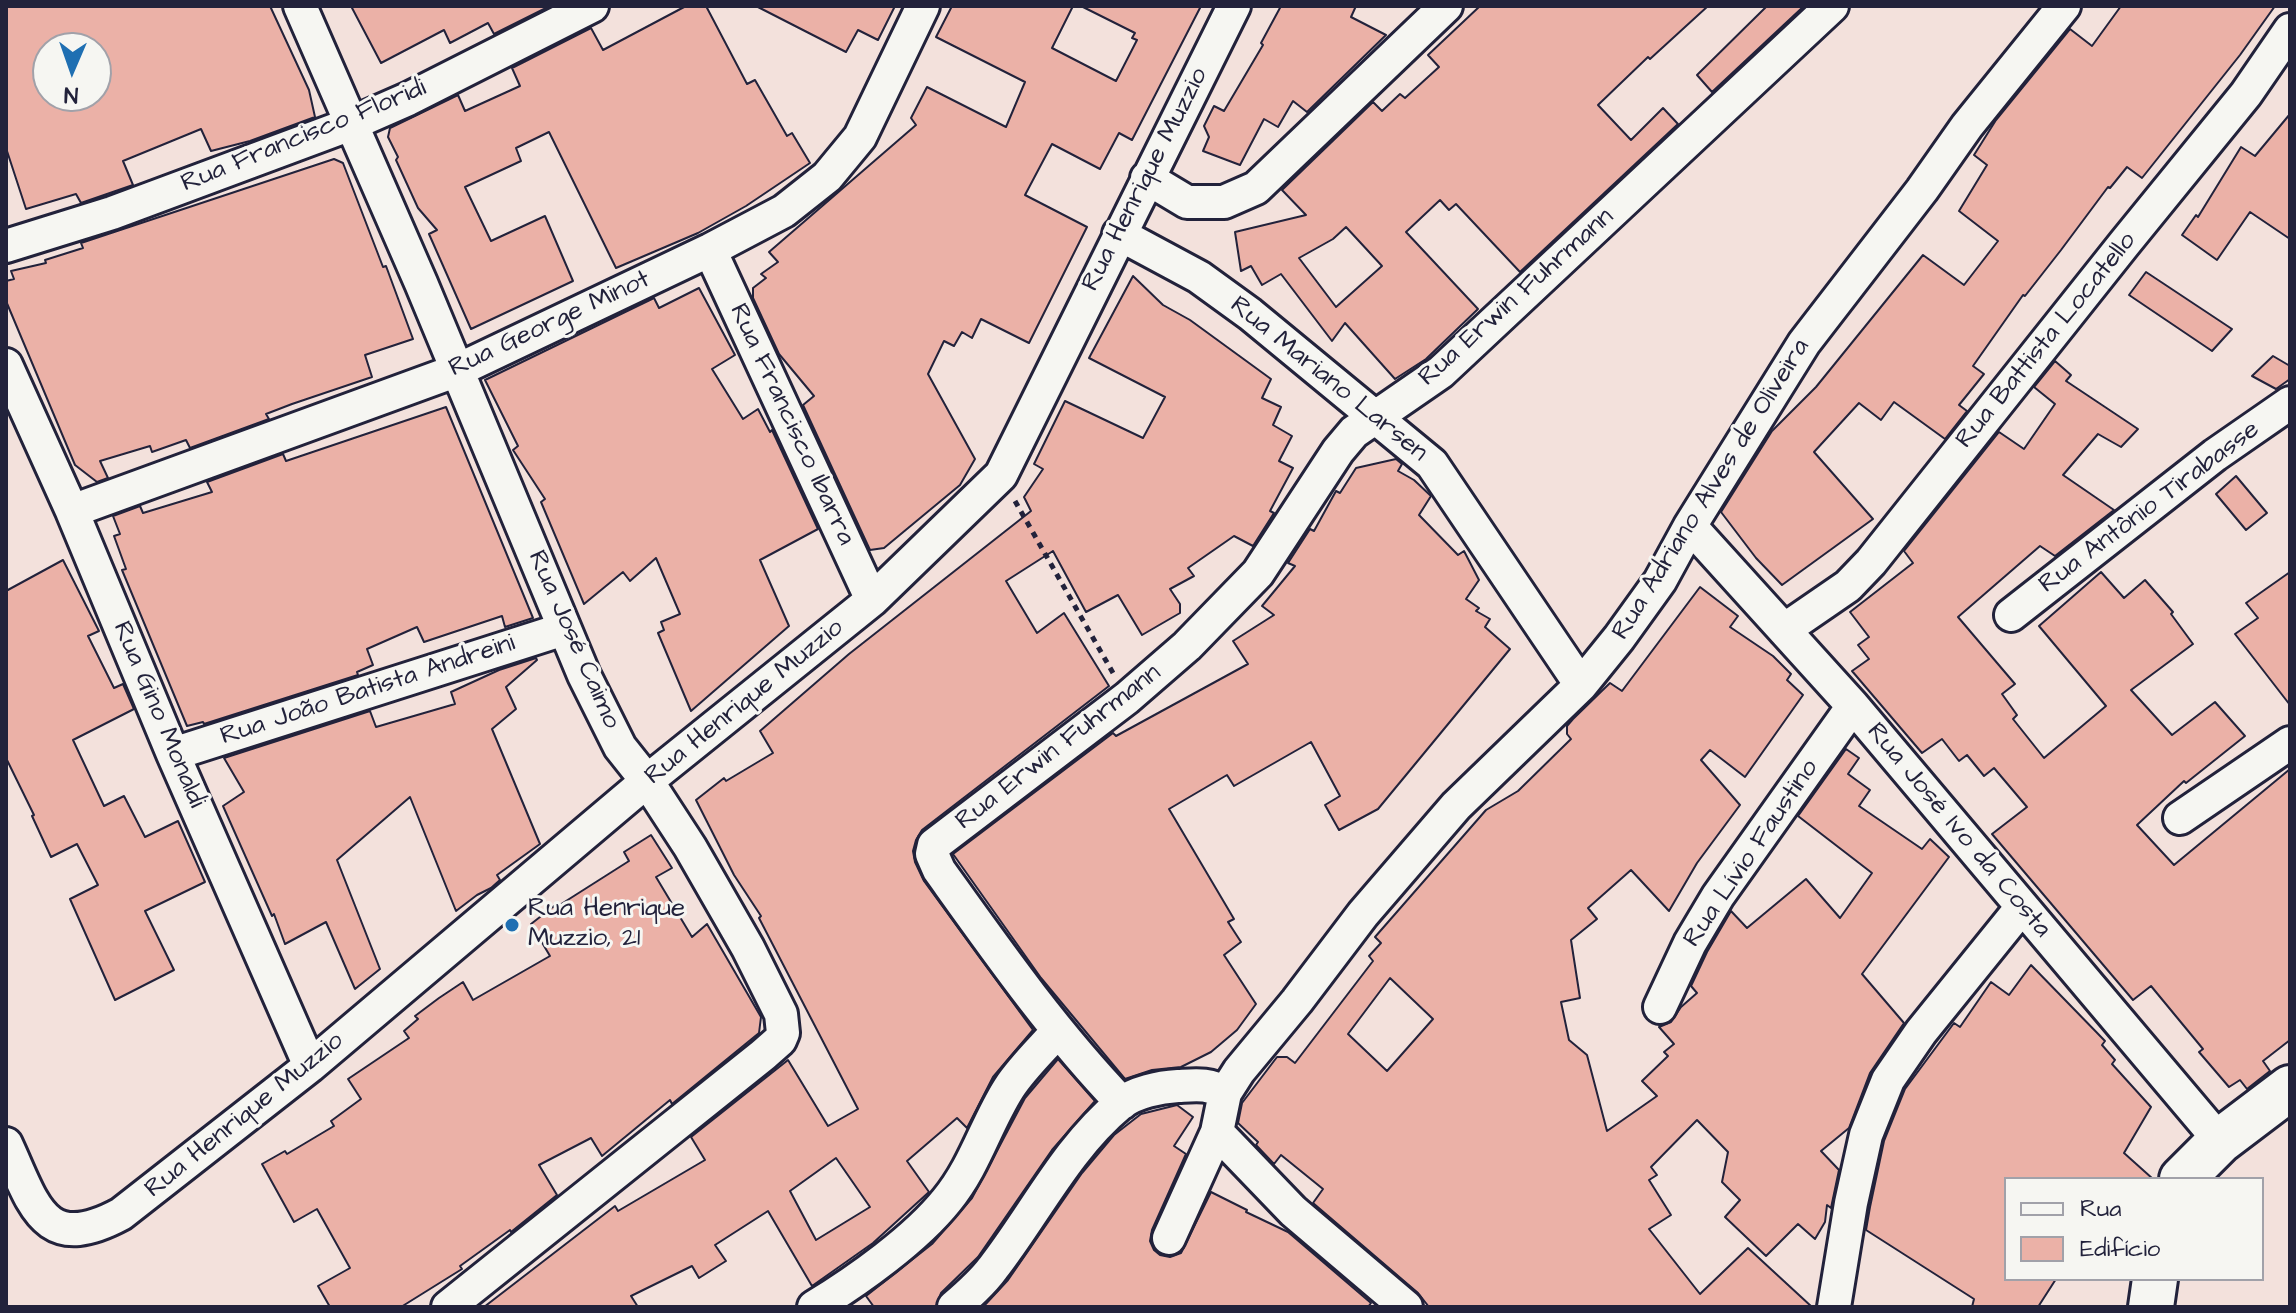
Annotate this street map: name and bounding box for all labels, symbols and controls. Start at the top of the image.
north arrow [32,32,112,112]
street label: Rua Henrique Muzzio [1076,63,1216,297]
street label: Rua Francisco Floridi [177,74,431,200]
text: N [64,79,79,110]
street label: Rua Erwin Fuhrmann [1413,202,1621,394]
street label: Rua Battista Locatello [1950,227,2144,455]
street label: Rua George Minot [445,265,655,385]
street label: Rua Mariano Larsen [1223,291,1433,469]
street label: Rua Francisco Ibarra [721,299,861,551]
street label: Rua Adriano Alves de Oliveira [1606,334,1818,646]
street label: Rua Antônio Tirabasse [2034,415,2266,601]
street label: Rua José Caimo [520,546,626,734]
street label: Rua Henrique Muzzio [639,613,851,793]
street label: Rua Gino Monaldi [105,617,211,813]
street label: Rua João Batista Andreini [217,629,519,753]
street label: Rua Erwin Fuhrmann [950,658,1168,838]
street label: Rua José Ivo da Costa [1859,717,2057,945]
street label: Rua Lívio Faustino [1678,754,1826,954]
place label: Rua Henrique Muzzio, 21 [528,894,685,956]
marker: Rua Henrique Muzzio, 21 [503,916,521,934]
street label: Rua Henrique Muzzio [139,1026,351,1206]
legend [2004,1177,2264,1281]
text: Rua [2080,1192,2122,1226]
text: Edifício [2080,1232,2160,1266]

